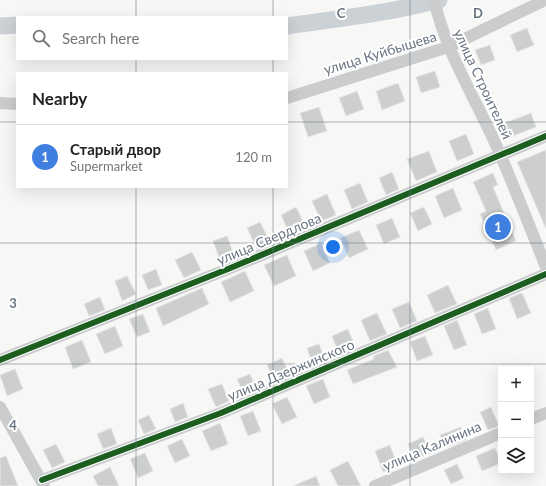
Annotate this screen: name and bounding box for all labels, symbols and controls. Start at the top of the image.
text: C [337,5,346,21]
text: D [473,5,483,21]
search box [16,16,288,60]
street label: улица Строителей [450,26,516,142]
icon: search [30,27,52,49]
street label: улица Куйбышева [321,27,438,78]
text: Search here [62,29,139,47]
text: Nearby [32,88,87,109]
text: Старый двор [70,140,161,158]
text: 1 [41,149,49,165]
text: 120 m [235,149,272,165]
text: Supermarket [70,158,143,174]
street label: улица Свердлова [214,209,324,268]
pin: 1 [485,212,511,242]
your location [323,237,343,257]
text: 3 [9,295,17,311]
street label: улица Дзержинского [225,335,357,404]
map controls [498,366,534,474]
button: + [498,366,534,402]
button: − [498,402,534,438]
text: 4 [9,417,17,433]
street label: улица Калинина [380,417,484,474]
button: layers [498,438,534,474]

